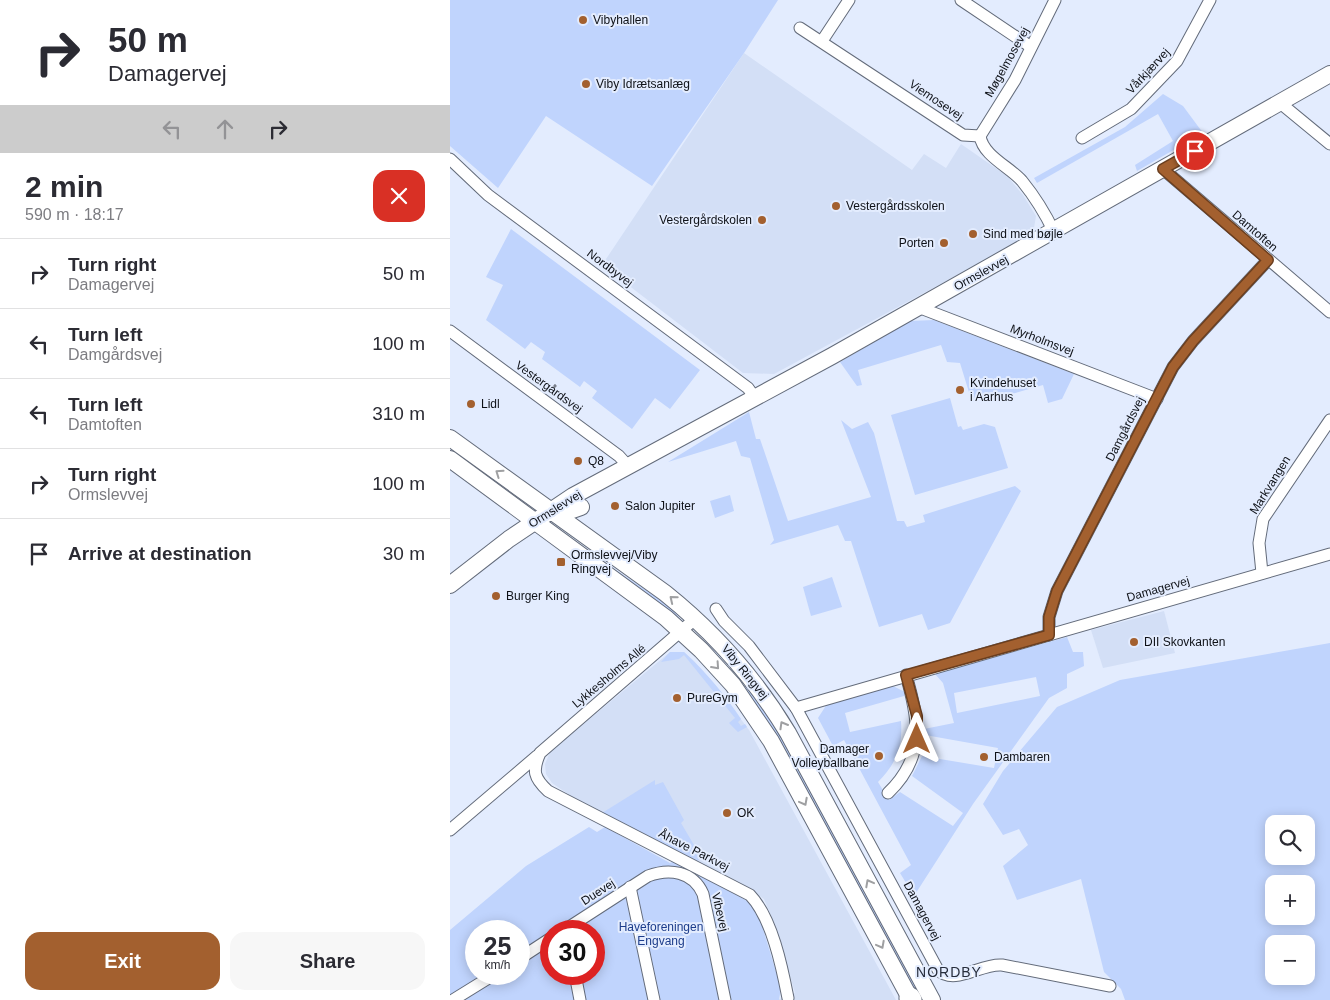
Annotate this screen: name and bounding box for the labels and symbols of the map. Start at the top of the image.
place label: Vibyhallen [593,13,648,27]
marker: Vibyhallen [577,14,589,26]
street label: Møgelmosevej [982,24,1032,100]
street label: Vårkjærvej [1123,45,1173,97]
place label: Viby Idrætsanlæg [596,77,690,91]
street label: Viemosevej [906,77,966,123]
marker: Viby Idrætsanlæg [580,78,592,90]
pin [1174,130,1216,172]
place label: Vestergårdsskolen [846,199,945,213]
marker: Vestergårdsskolen [830,200,842,212]
street label: Damtoften [1230,208,1280,254]
place label: Vestergårdskolen [659,213,752,227]
marker: Vestergårdskolen [756,214,768,226]
place label: Sind med bøjle [983,227,1063,241]
marker: Sind med bøjle [967,228,979,240]
place label: Porten [899,236,934,250]
marker: Porten [938,237,950,249]
street label: Nordbyvej [584,246,636,290]
street label: Ormslevvej [951,252,1011,294]
street label: Myrholmsvej [1008,321,1076,359]
street label: Vestergårdsvej [513,358,585,416]
place label: Kvindehuset i Aarhus [970,376,1037,404]
marker: Kvindehuset i Aarhus [954,384,966,396]
street label: Damgårdsvej [1103,394,1147,464]
place label: Lidl [481,397,500,411]
marker: Lidl [465,398,477,410]
street label: Markvangen [1247,453,1293,517]
place label: Q8 [588,454,604,468]
marker: Q8 [572,455,584,467]
one-way arrow [495,470,505,479]
street label: Ormslevvej [526,487,584,531]
place label: Salon Jupiter [625,499,695,513]
marker: Salon Jupiter [609,500,621,512]
place label: Ormslevvej/Viby Ringvej [571,548,657,576]
marker: Ormslevvej/Viby Ringvej [555,556,567,568]
street label: Damagervej [1125,573,1191,605]
place label: Burger King [506,589,569,603]
marker: Burger King [490,590,502,602]
one-way arrow [670,597,679,605]
place label: DII Skovkanten [1144,635,1225,649]
marker: DII Skovkanten [1128,636,1140,648]
street label: Lykkesholms Allé [569,641,649,711]
street label: Viby Ringvej [719,642,771,702]
one-way arrow [711,660,720,669]
place label: PureGym [687,691,738,705]
marker: PureGym [671,692,683,704]
position arrow [890,712,942,764]
one-way arrow [779,721,789,730]
place label: Damager Volleyballbane [792,742,869,770]
marker: Damager Volleyballbane [873,750,885,762]
place label: Dambaren [994,750,1050,764]
marker: Dambaren [978,751,990,763]
one-way arrow [798,797,808,806]
place label: OK [737,806,754,820]
marker: OK [721,807,733,819]
street label: Åhave Parkvej [656,825,732,874]
street label: Duevej [579,876,617,908]
one-way arrow [865,879,875,888]
street label: Damagervej [901,879,943,943]
street label: Vibevej [709,891,731,933]
speed limit sign: 30 [540,920,605,985]
park label: Haveforeningen Engvang [619,920,703,948]
one-way arrow [875,940,885,949]
district label: NORDBY [916,964,982,980]

